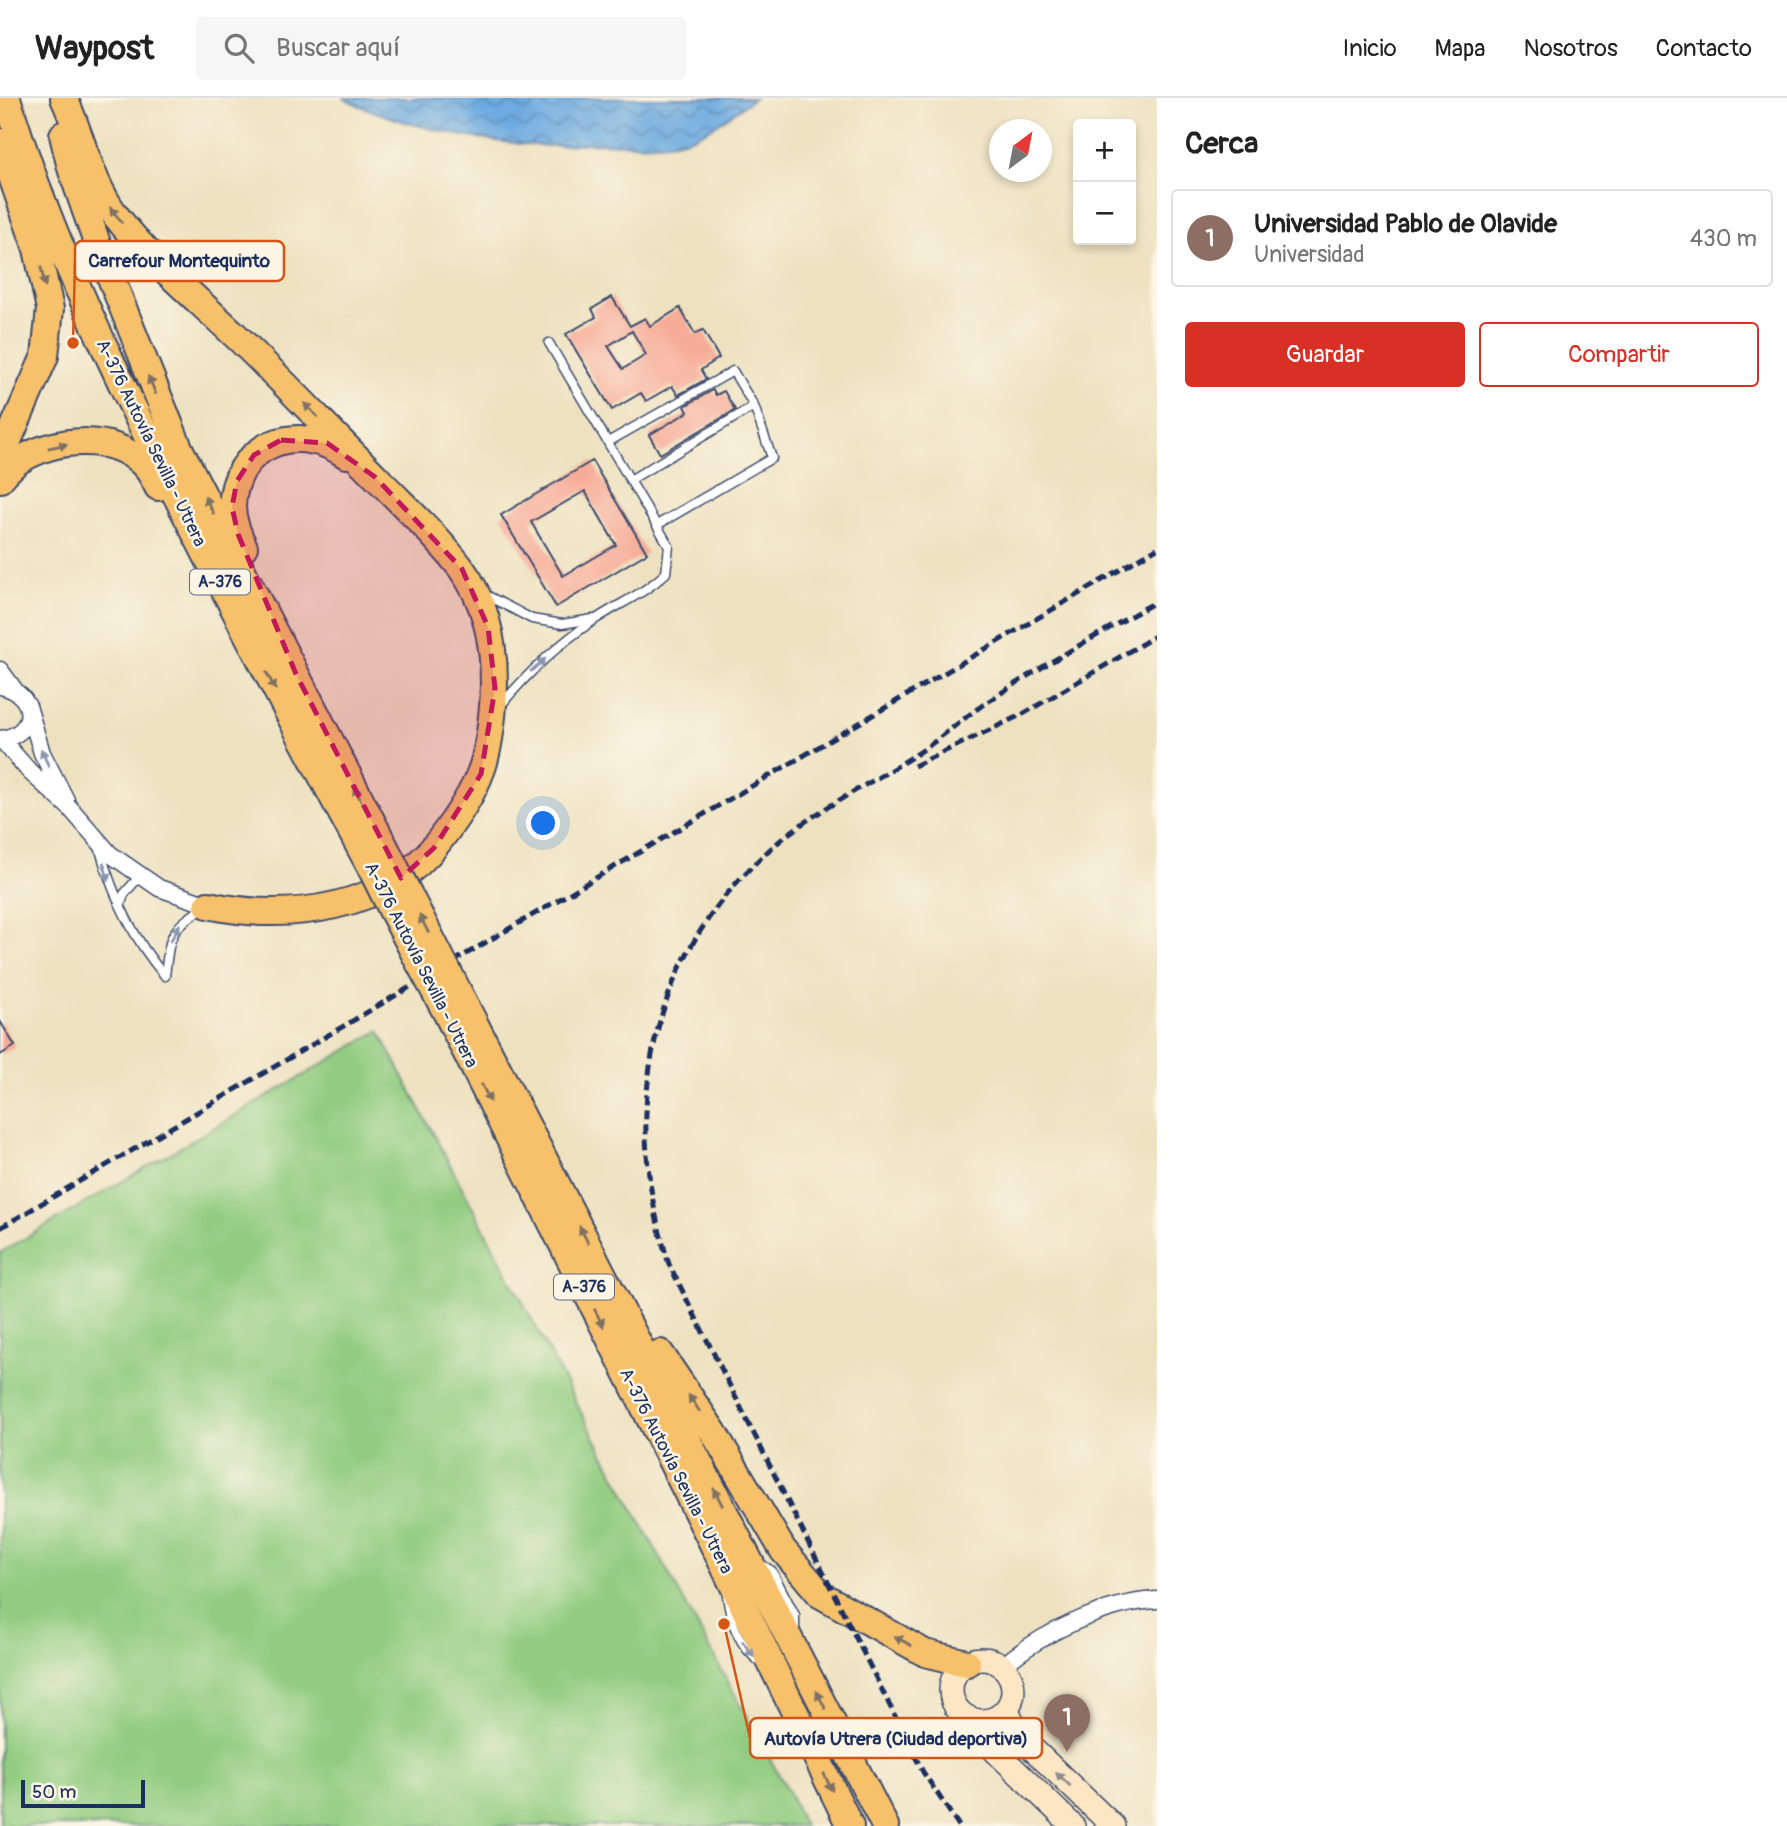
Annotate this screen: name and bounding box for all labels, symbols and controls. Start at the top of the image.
search box [196,17,686,80]
text: Waypost [35,28,154,69]
icon: search [220,29,258,67]
text: Buscar aquí [276,32,400,64]
text: Inicio [1343,34,1397,63]
text: Mapa [1435,34,1486,63]
text: Nosotros [1524,34,1618,63]
text: Contacto [1656,34,1752,63]
north arrow [989,119,1052,182]
map controls [1073,119,1136,245]
button: + [1073,119,1136,182]
text: Cerca [1185,125,1258,162]
button: − [1073,182,1136,245]
one-way arrow [109,206,123,224]
text: Universidad Pablo de Olavide [1254,208,1557,240]
text: 1 [1206,224,1215,253]
text: 430 m [1690,224,1757,253]
text: Universidad [1254,240,1365,269]
callout: Carrefour Montequinto [75,241,284,281]
text: Carrefour Montequinto [88,249,271,273]
one-way arrow [38,266,49,288]
button: Guardar [1185,322,1465,387]
button: Compartir [1479,322,1759,387]
street label: A-376 Autovía Sevilla - Utrera [91,336,211,550]
one-way arrow [147,374,158,395]
one-way arrow [304,402,320,419]
one-way arrow [47,441,69,452]
one-way arrow [203,495,214,515]
road number: A-376 [190,569,250,594]
one-way arrow [529,657,547,673]
one-way arrow [265,671,277,691]
one-way arrow [39,748,51,768]
one-way arrow [352,784,364,804]
your location [526,806,560,840]
street label: A-376 Autovía Sevilla - Utrera [359,858,483,1072]
one-way arrow [102,862,112,883]
one-way arrow [418,914,429,934]
one-way arrow [169,924,181,943]
one-way arrow [481,1083,492,1103]
one-way arrow [578,1225,589,1245]
road number: A-376 [554,1274,614,1300]
one-way arrow [594,1308,605,1328]
street label: A-376 Autovía Sevilla - Utrera [614,1364,738,1578]
one-way arrow [687,1393,700,1413]
one-way arrow [712,1487,723,1507]
one-way arrow [894,1635,913,1647]
one-way arrow [741,1639,755,1658]
one-way arrow [815,1690,827,1710]
pin: 1 [1044,1694,1090,1752]
callout: Autovía Utrera (Ciudad deportiva) [750,1718,1042,1758]
text: Autovía Utrera (Ciudad deportiva) [764,1727,1028,1751]
one-way arrow [1055,1770,1072,1787]
one-way arrow [823,1772,834,1792]
scale bar [21,1777,145,1809]
text: 50 m [32,1780,76,1804]

